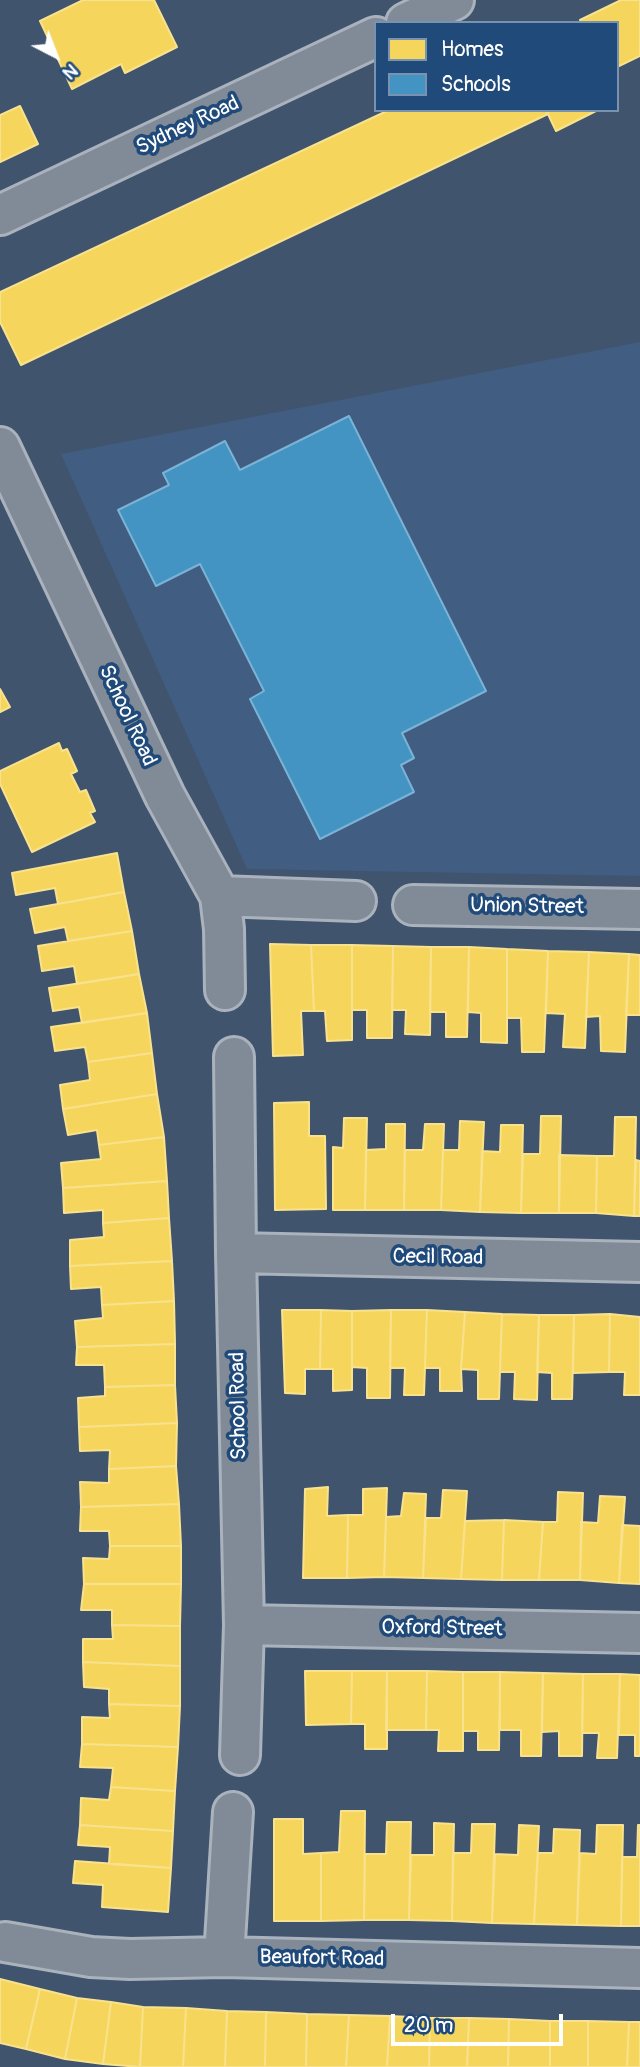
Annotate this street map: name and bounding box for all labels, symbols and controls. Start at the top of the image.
north arrow [21,21,91,91]
legend [374,21,619,112]
text: Homes [441,36,503,63]
text: N [57,58,83,85]
text: Schools [441,71,511,98]
street label: Sydney Road [132,91,244,161]
street label: School Road [93,662,161,770]
street label: Union Street [470,893,584,921]
street label: Cecil Road [392,1245,484,1271]
street label: School Road [225,1352,253,1460]
street label: Oxford Street [381,1615,503,1643]
street label: Beaufort Road [259,1945,385,1973]
scale bar [395,2000,566,2044]
text: 20 m [404,2012,453,2039]

